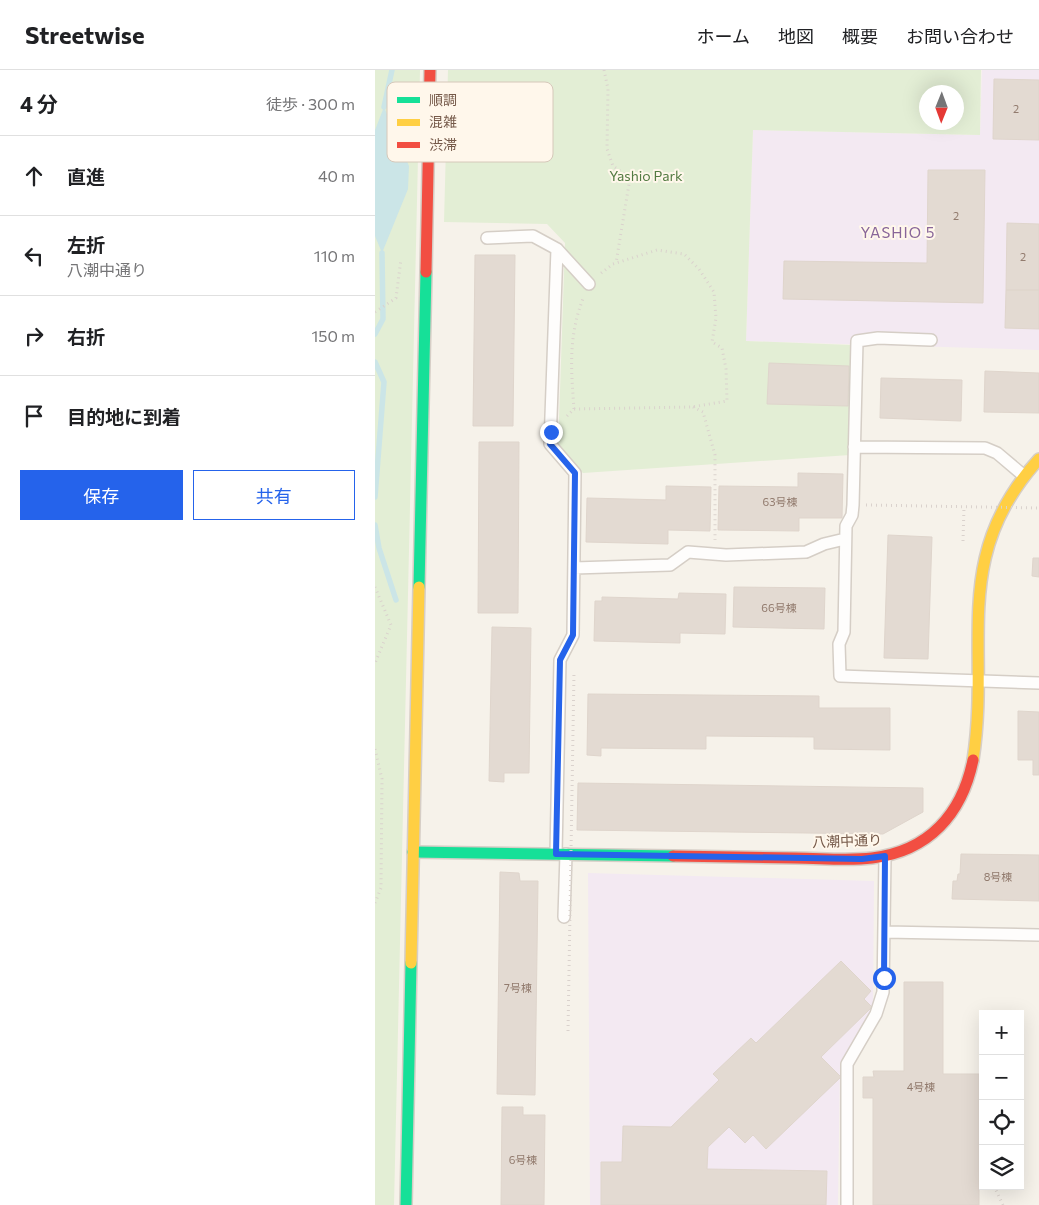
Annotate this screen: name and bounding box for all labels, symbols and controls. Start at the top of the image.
text: Streetwise [25,20,145,49]
text: ホーム [697,25,750,47]
text: 地図 [778,25,814,47]
text: 概要 [842,25,878,47]
text: お問い合わせ [906,25,1014,47]
legend [387,82,553,162]
north arrow [919,85,964,130]
text: 4 分 [20,91,58,116]
text: 順調 [429,91,457,108]
text: 徒歩 · 300 m [266,94,355,113]
house number: 2 [1013,102,1019,115]
text: 混雑 [429,113,457,130]
text: 渋滞 [429,136,457,153]
icon: ahead [20,162,48,190]
text: 直進 [67,165,105,188]
text: 40 m [318,166,355,185]
park label: Yashio Park [609,167,683,184]
house number: 2 [953,209,959,222]
district label: YASHIO 5 [861,223,935,241]
text: 左折 [67,233,105,256]
icon: left [20,242,48,270]
text: 110 m [314,246,355,265]
house number: 2 [1020,250,1026,263]
text: 八潮中通り [67,260,147,279]
icon: right [20,322,48,350]
text: 右折 [67,325,105,348]
text: 150 m [312,326,355,345]
icon: arrive [20,402,48,430]
text: 目的地に到着 [67,405,181,428]
route end [540,421,563,444]
button: 保存 [20,470,183,520]
button: 共有 [193,470,355,520]
house number: 63号棟 [763,495,797,508]
house number: 66号棟 [761,601,797,614]
street label: 八潮中通り [812,831,882,850]
house number: 8号棟 [984,870,1012,883]
route start [873,967,896,990]
house number: 7号棟 [504,981,532,994]
map controls [979,1010,1024,1190]
button: + [979,1010,1024,1055]
button: − [979,1055,1024,1100]
house number: 4号棟 [907,1080,935,1093]
button: locate [979,1100,1024,1145]
button: layers [979,1145,1024,1190]
house number: 6号棟 [509,1153,537,1166]

